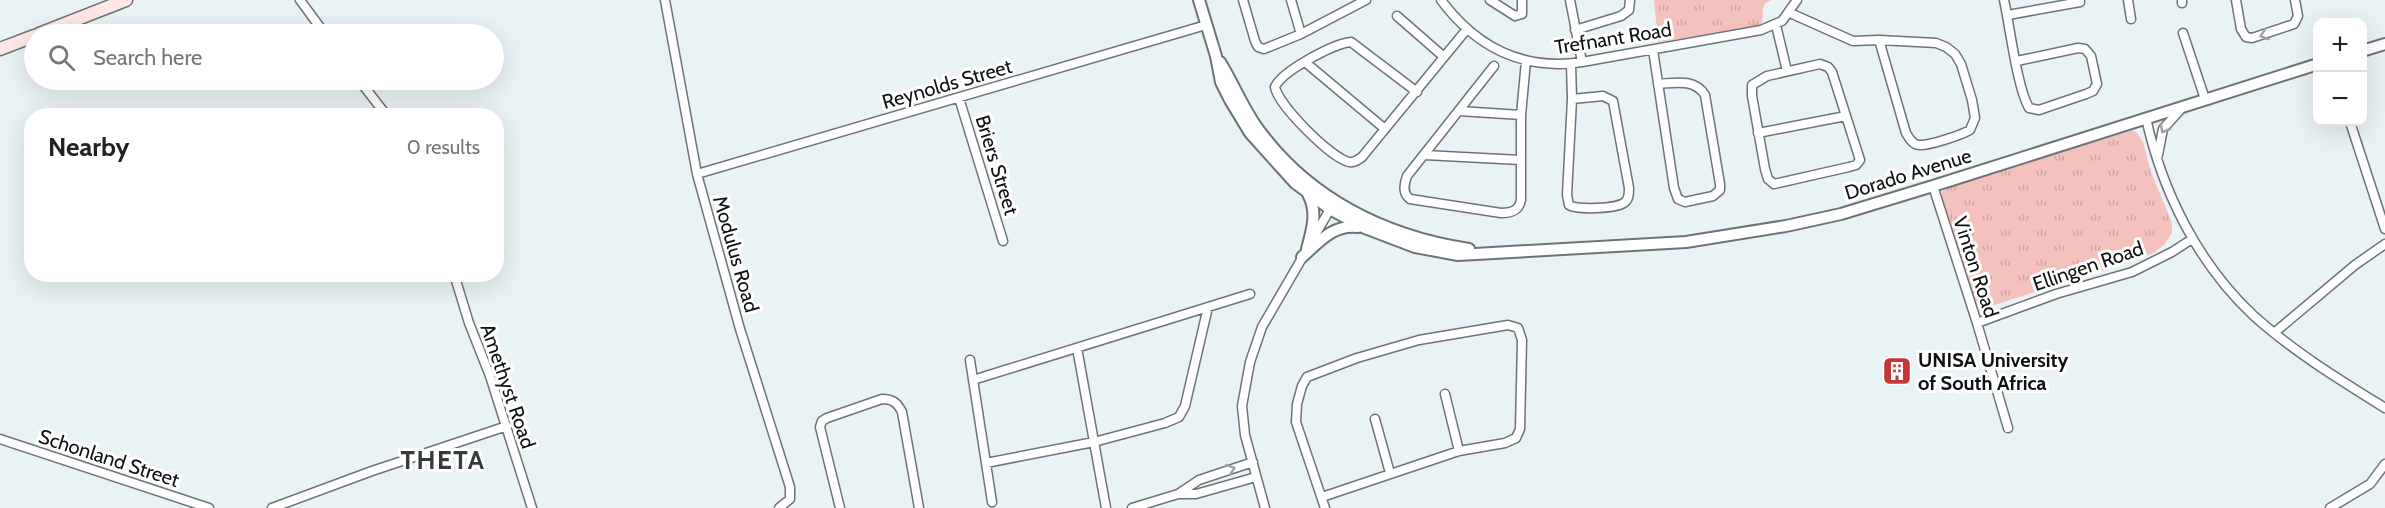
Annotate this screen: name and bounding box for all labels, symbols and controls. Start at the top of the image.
street label: Trefnant Road [1553,17,1673,59]
map controls [2313,18,2367,126]
button: + [2313,18,2367,72]
search box [24,24,504,90]
one-way arrow [2259,28,2270,40]
icon: search [45,41,78,74]
text: Search here [93,44,202,71]
street label: Reynolds Street [879,54,1015,114]
button: − [2313,72,2367,126]
street label: Briers Street [970,112,1024,218]
one-way arrow [2160,123,2172,134]
text: Nearby [48,131,129,163]
text: 0 results [407,135,480,159]
street label: Dorado Avenue [1842,143,1974,205]
street label: Modulus Road [708,193,764,315]
street label: Vinton Road [1948,213,2004,321]
street label: Ellingen Road [2030,236,2146,296]
street label: Amethyst Road [475,320,541,452]
place label: UNISA University of South Africa [1918,348,2068,395]
building icon: UNISA University of South Africa [1881,355,1913,387]
street label: Schonland Street [36,424,183,492]
district label: THETA [401,444,485,476]
one-way arrow [1225,464,1236,476]

